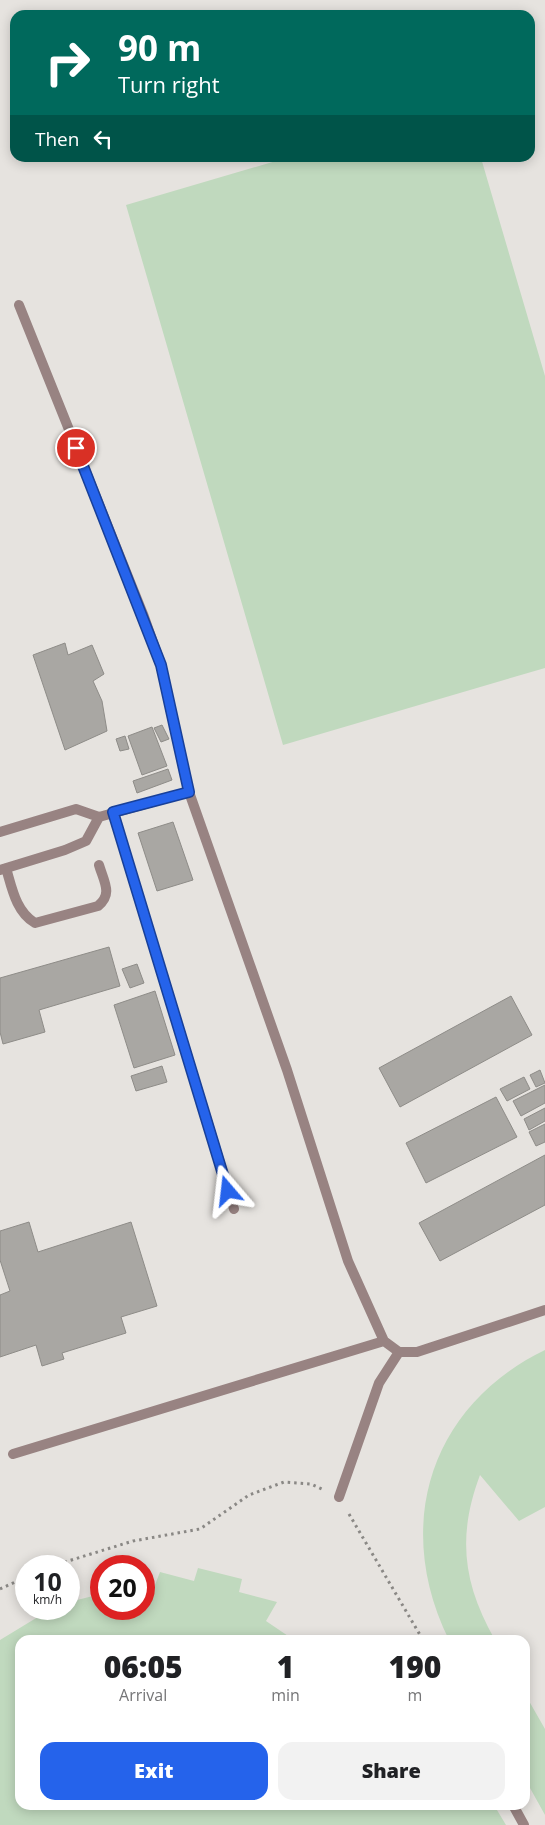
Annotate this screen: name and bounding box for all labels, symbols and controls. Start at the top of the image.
text: 90 m [118,24,201,71]
icon: right [35,30,100,95]
text: Turn right [118,69,220,99]
icon: left [89,125,117,153]
text: Then [35,126,79,152]
pin [55,427,97,469]
icon: arrive [62,434,90,462]
position arrow [201,1164,253,1216]
speed limit sign: 20 [90,1555,155,1620]
text: 10 [33,1564,62,1598]
text: km/h [33,1591,62,1608]
text: 06:05 [104,1646,183,1687]
text: 1 [277,1646,294,1687]
text: 190 [389,1646,441,1687]
text: Arrival [119,1684,167,1706]
text: min [271,1684,300,1706]
text: m [408,1684,422,1706]
button: Exit [40,1742,268,1800]
button: Share [278,1742,505,1800]

